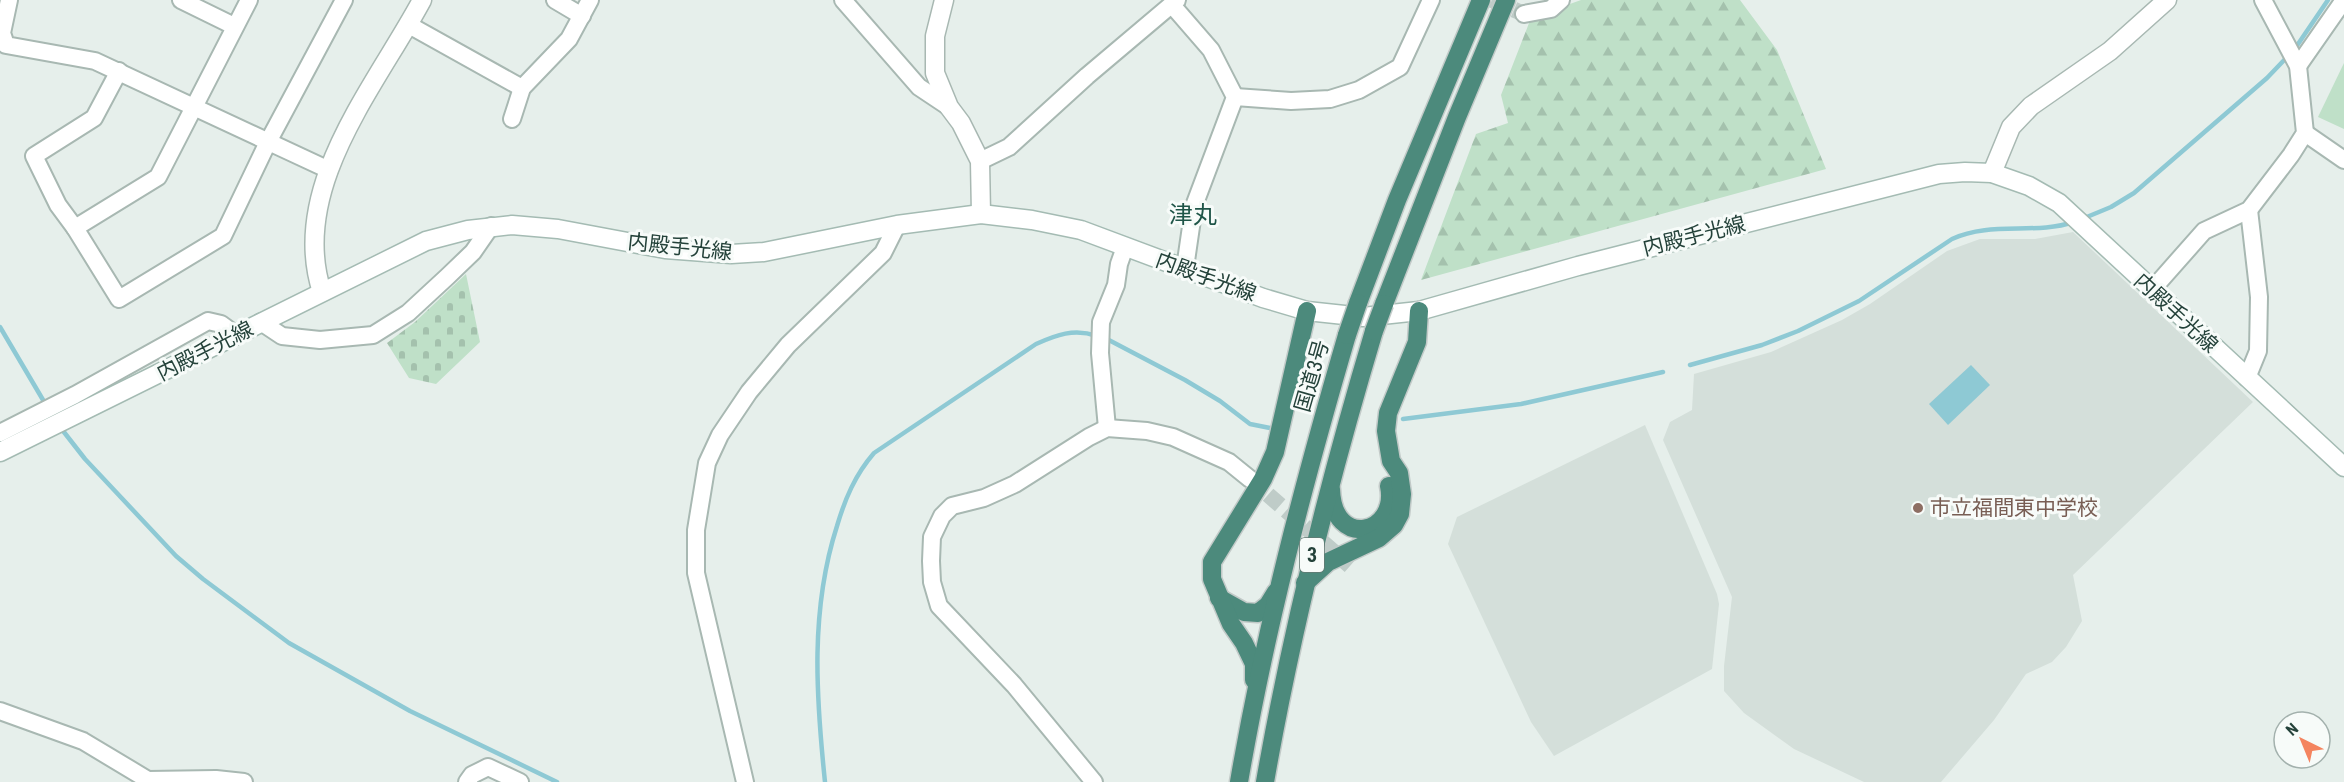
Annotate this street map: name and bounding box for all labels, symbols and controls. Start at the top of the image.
district label: 津丸 [1169,201,1217,229]
street label: 内殿手光線 [1640,212,1748,260]
street label: 内殿手光線 [627,230,733,264]
street label: 内殿手光線 [1153,248,1259,306]
street label: 内殿手光線 [2129,268,2223,358]
street label: 内殿手光線 [153,316,257,386]
street label: 国道3号 [1290,337,1334,415]
place label: 市立福間東中学校 [1930,496,2098,520]
marker: 市立福間東中学校 [1911,501,1925,515]
road number: 3 [1300,538,1324,572]
north arrow [2272,710,2332,770]
text: N [2282,719,2302,740]

